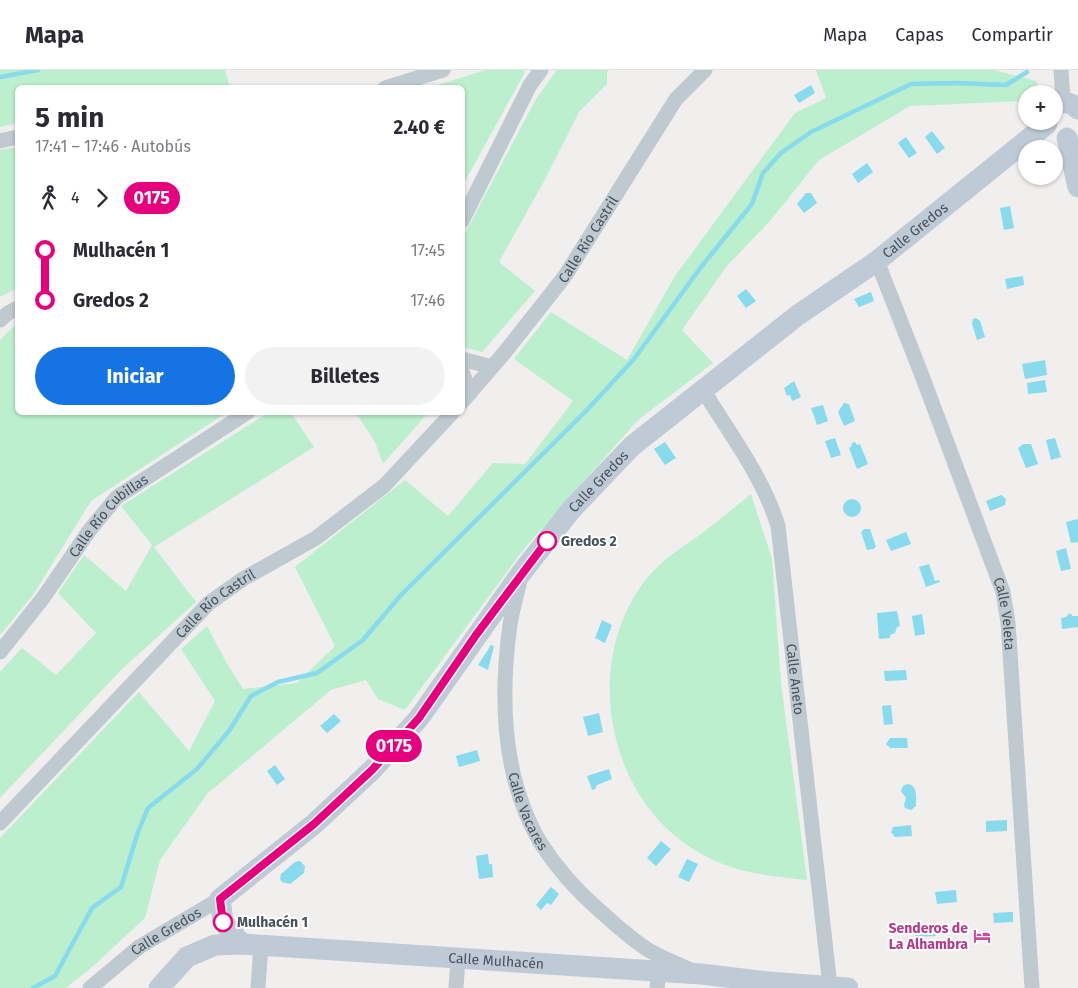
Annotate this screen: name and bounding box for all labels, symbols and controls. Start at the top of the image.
text: Mapa [25,21,84,49]
text: Mapa [823,24,867,46]
text: Capas [895,24,944,46]
text: Compartir [972,24,1053,46]
map controls [1018,85,1063,185]
button: + [1018,85,1063,130]
text: 5 min [35,101,104,134]
text: 2.40 € [393,116,445,139]
text: 17:41 – 17:46 · Autobús [35,137,191,156]
button: − [1018,140,1063,185]
icon: walk [35,184,63,212]
icon: forward [88,184,116,212]
text: 0175 [134,187,170,209]
text: 4 [71,188,80,207]
street label: Calle Río Castril [555,193,622,287]
street label: Calle Gredos [879,199,952,262]
text: Mulhacén 1 [73,239,169,262]
text: 17:45 [411,241,445,260]
text: Gredos 2 [73,289,149,312]
text: 17:46 [410,291,445,310]
button: Iniciar [35,347,235,405]
button: Billetes [245,347,445,405]
street label: Calle Gredos [565,447,632,516]
street label: Calle Río Cubillas [65,471,152,561]
marker: Gredos 2 [537,531,557,551]
place label: Gredos 2 [561,533,617,550]
street label: Calle Río Castril [172,566,258,642]
street label: Calle Veleta [989,575,1018,651]
street label: Calle Aneto [782,643,807,716]
line badge: 0175 [359,730,429,762]
text: 0175 [376,735,412,757]
street label: Calle Vacares [504,771,551,854]
street label: Calle Gredos [127,904,205,959]
marker: Mulhacén 1 [213,912,233,932]
place label: Mulhacén 1 [237,914,308,931]
place label: Senderos de La Alhambra [888,920,968,953]
hotel icon: Senderos de La Alhambra [972,926,992,946]
street label: Calle Mulhacén [448,950,545,973]

